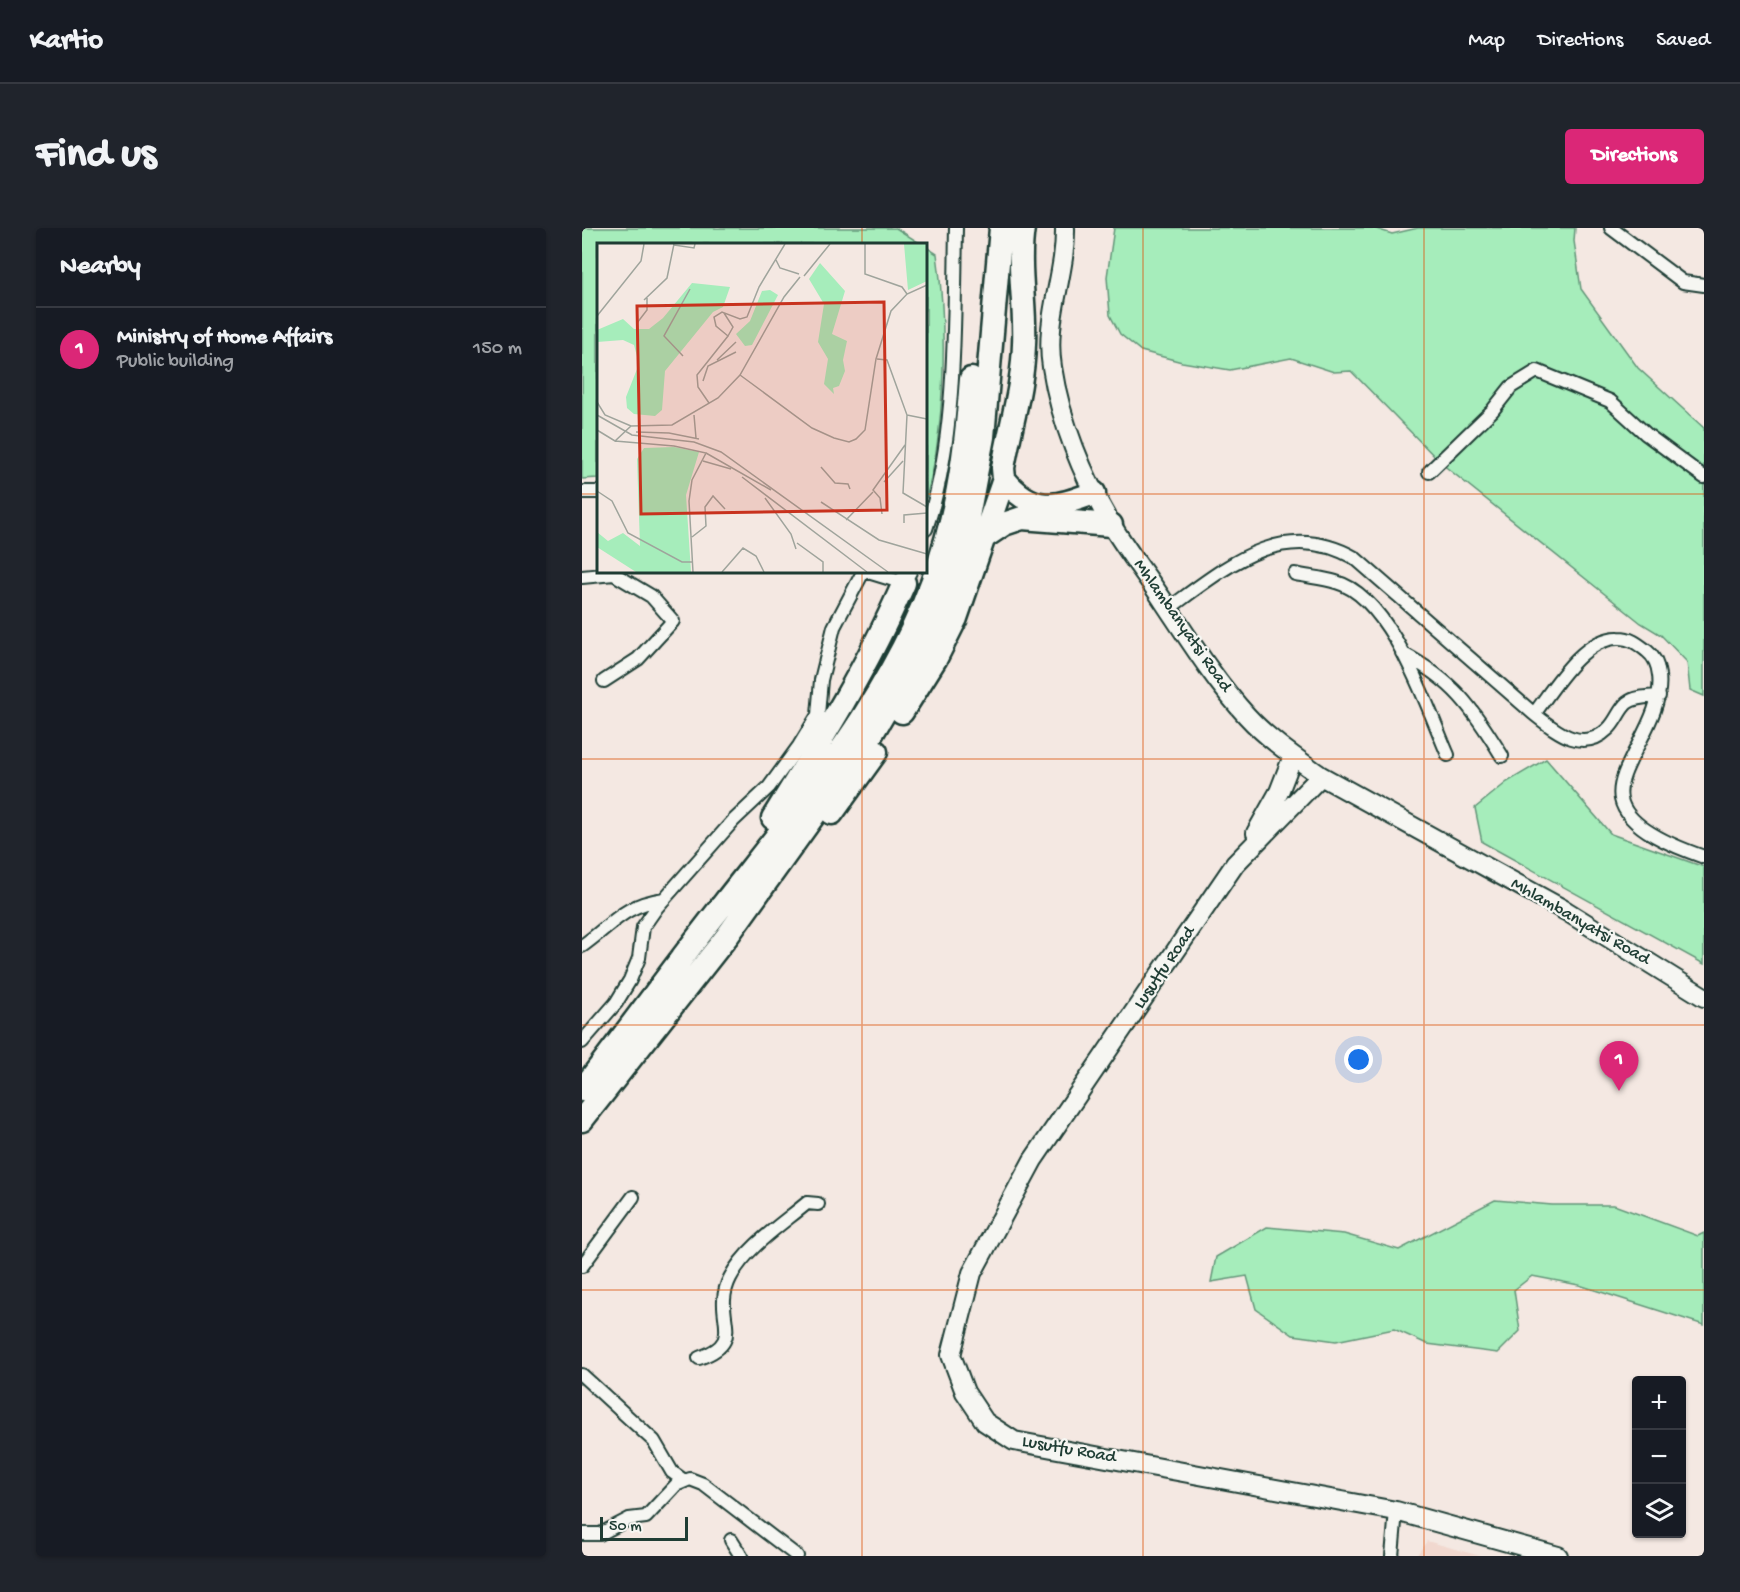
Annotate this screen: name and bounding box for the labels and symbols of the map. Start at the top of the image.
inset map [597,243,927,573]
street label: Mhlambanyatsi Road [1128,556,1237,698]
street label: Mhlambanyatsi Road [1507,874,1655,971]
street label: Lusutfu Road [1130,922,1201,1013]
pin: 1 [1600,1042,1638,1091]
your location [1344,1045,1373,1074]
street label: Lusutfu Road [1020,1431,1119,1469]
scale bar [600,1514,688,1542]

